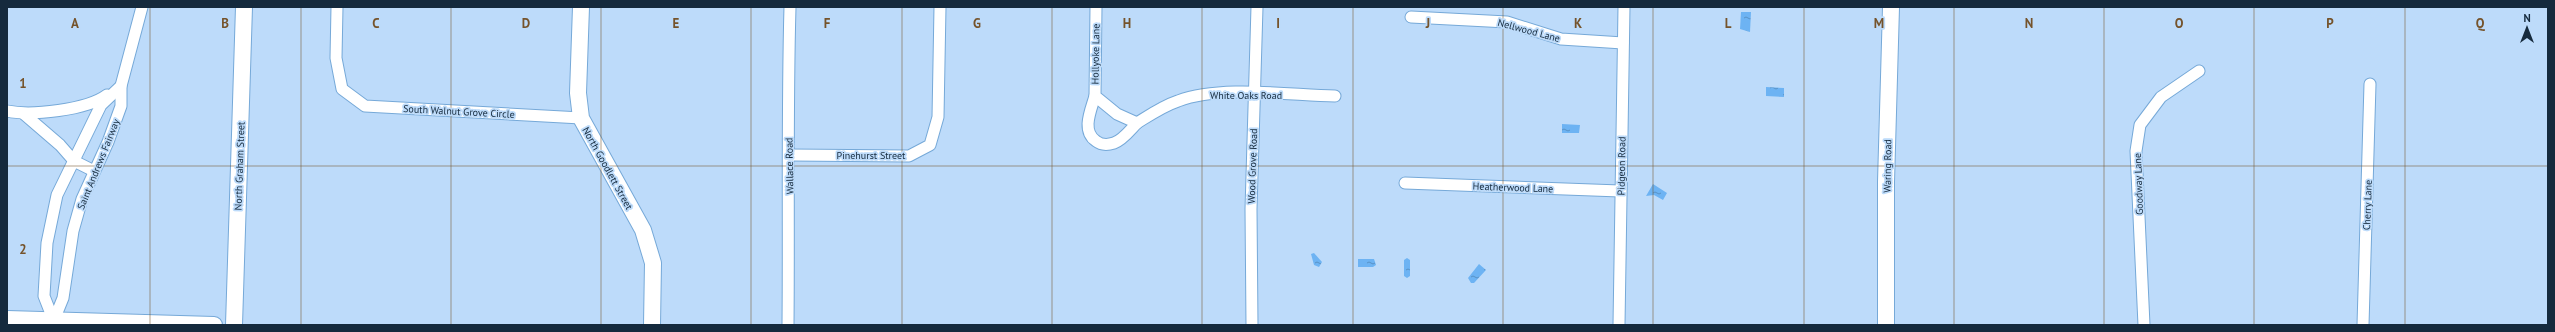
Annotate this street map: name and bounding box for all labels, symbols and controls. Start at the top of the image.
north arrow [2507,8,2547,48]
text: N [2523,11,2531,25]
text: A [71,15,79,32]
text: B [221,15,229,32]
text: C [372,15,380,32]
text: D [522,15,530,32]
text: E [673,15,680,32]
text: F [824,15,831,32]
text: G [973,15,981,32]
text: H [1123,15,1131,32]
text: I [1276,15,1280,32]
text: J [1425,15,1430,32]
text: K [1574,15,1582,32]
text: L [1725,15,1732,32]
text: M [1874,15,1884,32]
text: N [2025,15,2033,32]
text: O [2175,15,2184,32]
text: P [2326,15,2334,32]
text: Q [2476,15,2486,32]
street label: Nellwood Lane [1496,16,1562,45]
street label: Hollyoke Lane [1088,24,1103,84]
text: 1 [19,75,27,92]
street label: White Oaks Road [1210,89,1282,102]
street label: South Walnut Grove Circle [403,102,515,121]
street label: Saint Andrews Fairway [74,117,123,211]
street label: North Graham Street [231,121,248,210]
street label: North Goodlett Street [579,125,636,212]
street label: Wood Grove Road [1245,128,1260,204]
street label: Wallace Road [783,137,796,195]
street label: Pidgeon Road [1614,137,1629,195]
street label: Waring Road [1881,139,1894,193]
street label: Pinehurst Street [837,149,906,162]
street label: Goodway Lane [2131,153,2146,215]
street label: Heatherwood Lane [1472,180,1553,195]
street label: Cherry Lane [2360,180,2375,230]
text: 2 [19,241,27,258]

